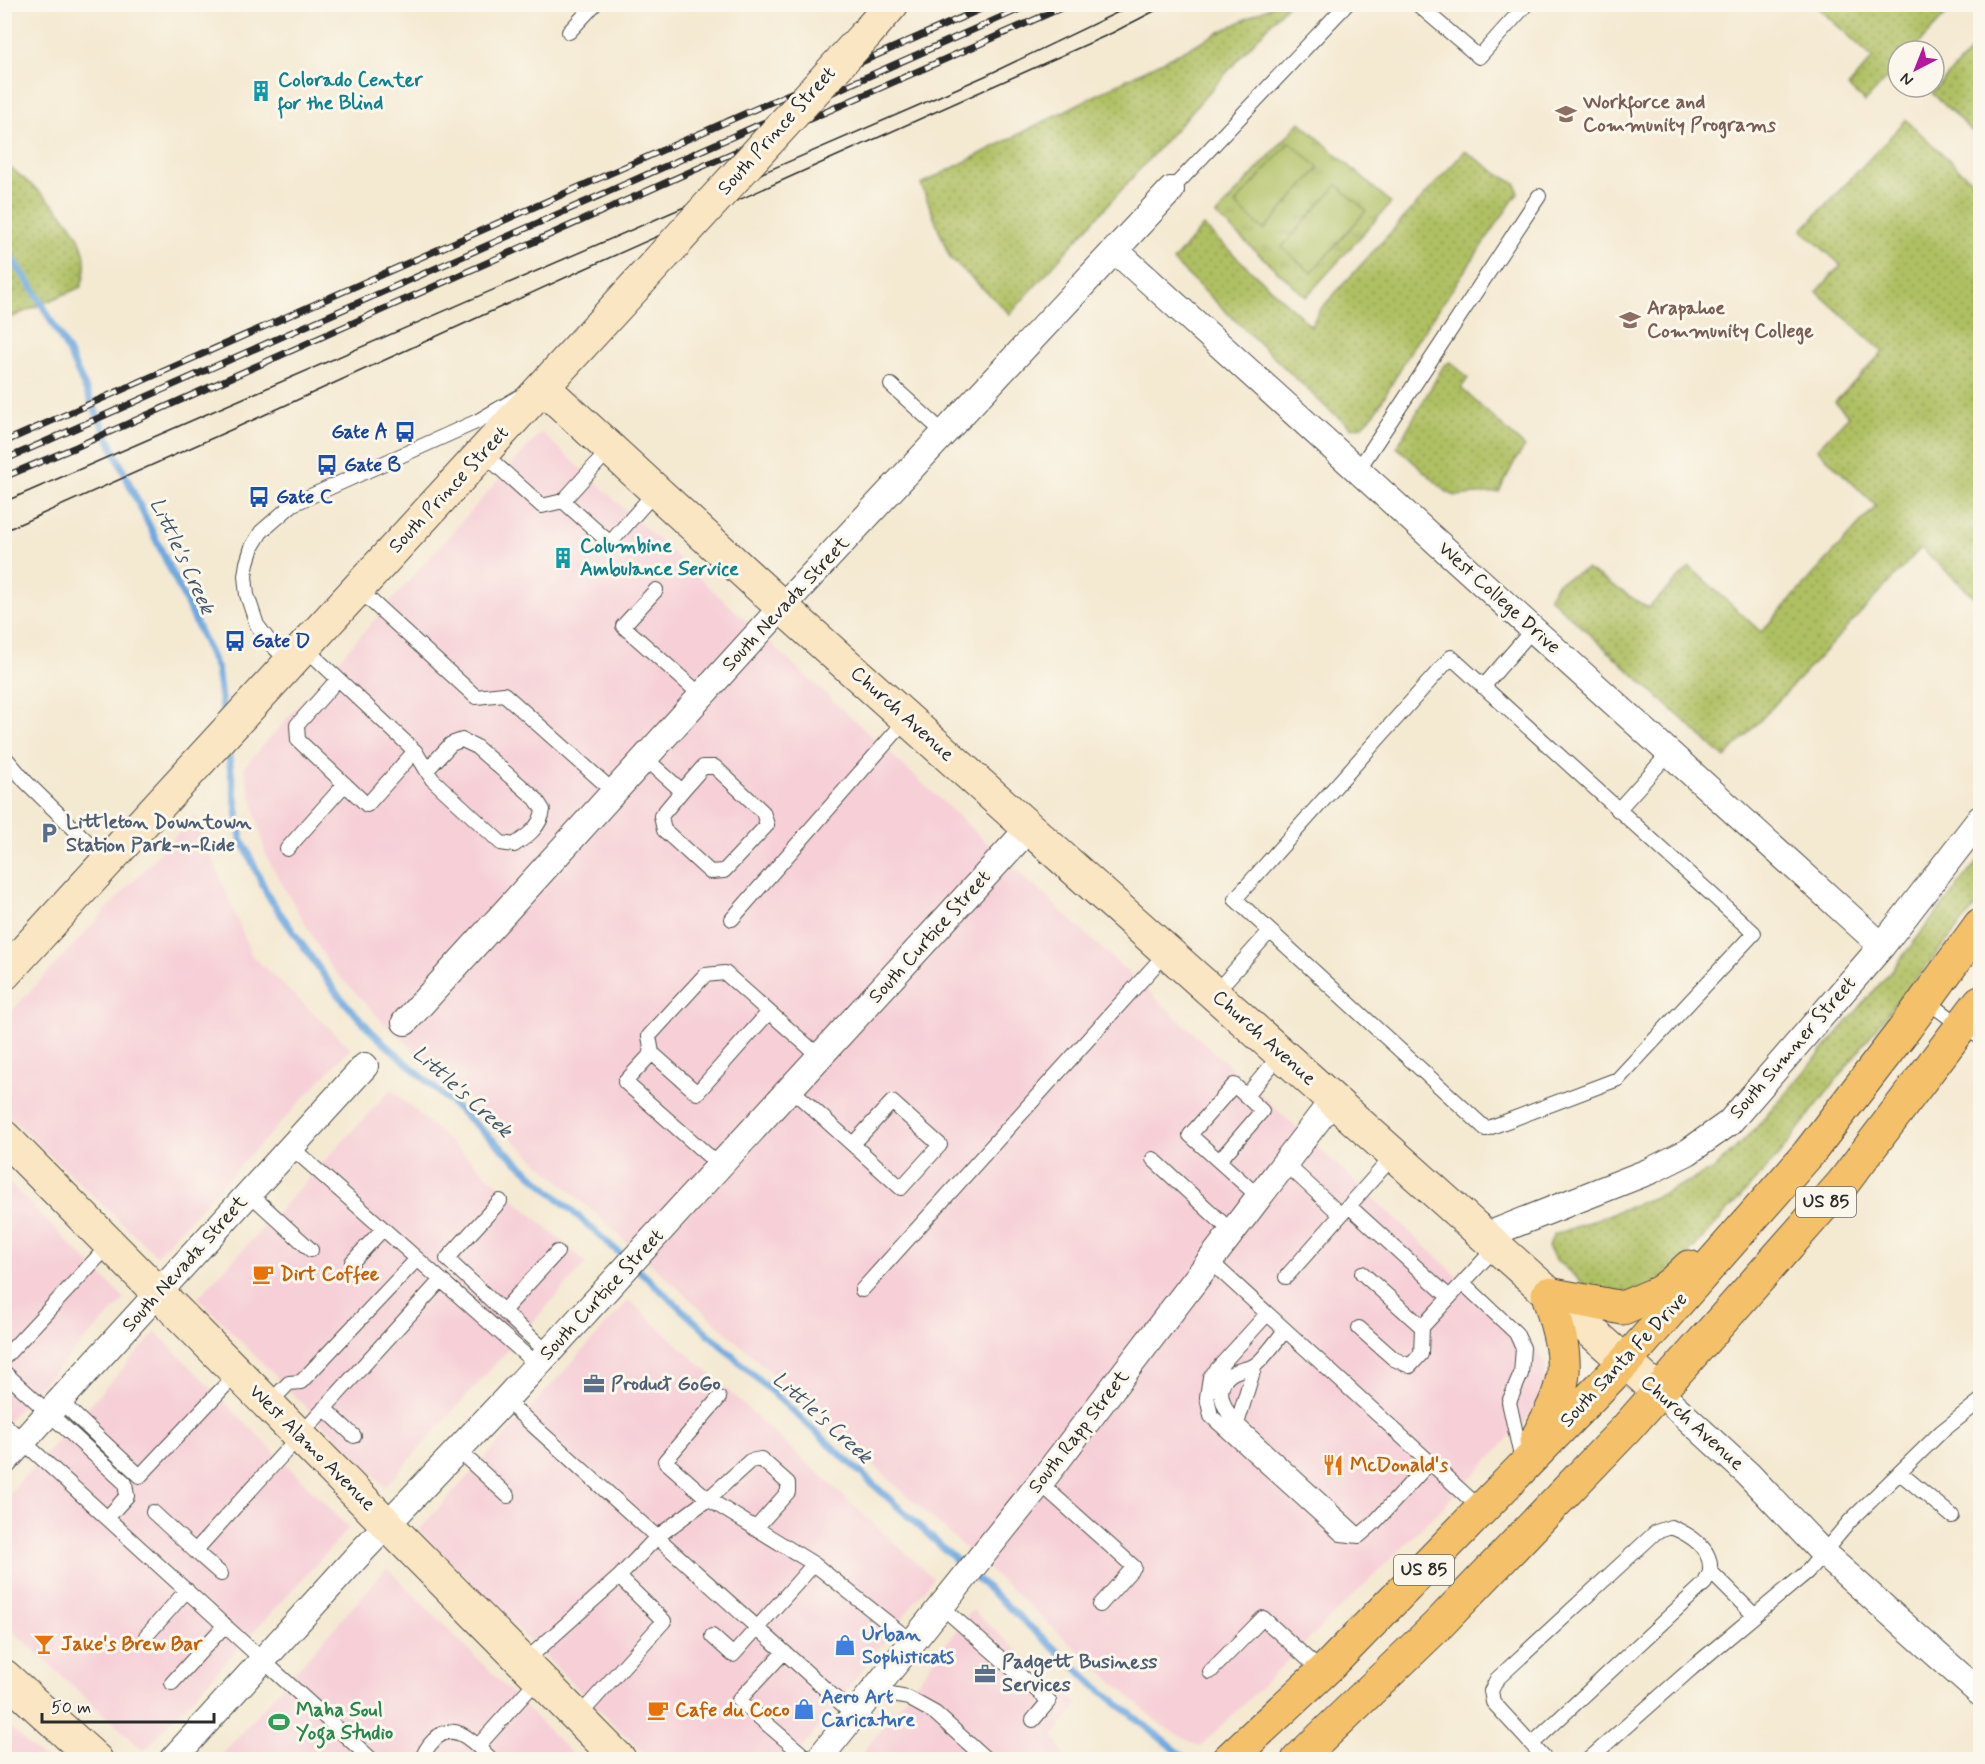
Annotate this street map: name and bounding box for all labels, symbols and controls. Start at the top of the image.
north arrow [1886,39,1946,99]
street label: South Prince Street [712,61,842,201]
place label: Colorado Center for the Blind [277,67,423,119]
text: N [1896,68,1918,90]
building icon: Colorado Center for the Blind [249,79,273,103]
place label: Workforce and Community Programs [1582,89,1776,139]
school or university icon: Workforce and Community Programs [1554,102,1578,126]
place label: Arapahoe Community College [1647,295,1814,345]
school or university icon: Arapahoe Community College [1618,308,1642,332]
place label: Gate A [331,419,388,446]
street label: South Prince Street [383,420,515,560]
bus stop icon: Gate A [393,420,417,444]
place label: Gate B [344,452,401,479]
bus stop icon: Gate B [315,453,339,477]
place label: Gate C [276,484,333,511]
bus stop icon: Gate C [247,485,271,509]
water label: Little's Creek [143,493,222,620]
street label: South Nevada Street [716,530,856,678]
place label: Columbine Ambulance Service [580,533,739,583]
street label: West College Drive [1432,536,1566,660]
building icon: Columbine Ambulance Service [551,546,575,570]
place label: Gate D [252,628,310,655]
bus stop icon: Gate D [223,629,247,653]
street label: Church Avenue [844,660,960,768]
place label: Littleton Downtown Station Park-n-Ride [66,809,252,859]
parking icon: Littleton Downtown Station Park-n-Ride [37,821,61,845]
street label: South Curtice Street [863,864,997,1010]
street label: South Sumner Street [1724,971,1862,1125]
street label: Church Avenue [1206,984,1322,1092]
water label: Little's Creek [406,1040,519,1145]
road number: US 85 [1796,1187,1856,1217]
street label: South Nevada Street [116,1189,254,1338]
street label: South Curtice Street [534,1223,670,1367]
place label: Dirt Coffee [280,1261,380,1288]
cafe icon: Dirt Coffee [251,1262,275,1286]
street label: South Santa Fe Drive [1554,1286,1694,1434]
street label: South Rapp Street [1022,1364,1136,1499]
water label: Little's Creek [766,1366,879,1471]
street label: Church Avenue [1634,1369,1750,1477]
place label: Product GoGo [611,1371,721,1398]
office icon: Product GoGo [582,1372,606,1396]
street label: West Alamo Avenue [243,1379,381,1517]
place label: McDonald's [1350,1452,1448,1479]
restaurant icon: McDonald's [1321,1453,1345,1477]
road number: US 85 [1394,1555,1454,1585]
place label: Urban Sophisticats [862,1621,954,1671]
place label: Jake's Brew Bar [61,1631,203,1658]
bar icon: Jake's Brew Bar [32,1632,56,1656]
shop icon: Urban Sophisticats [833,1633,857,1657]
place label: Padgett Business Services [1002,1649,1157,1699]
office icon: Padgett Business Services [973,1662,997,1686]
place label: Aero Art Caricature [821,1684,915,1734]
scale bar [42,1686,214,1724]
text: 50 m [51,1696,91,1720]
place label: Maha Soul Yoga Studio [296,1697,393,1749]
place label: Cafe du Coco [675,1697,790,1724]
shop icon: Aero Art Caricature [792,1697,816,1721]
cafe icon: Cafe du Coco [646,1698,670,1722]
sports icon: Maha Soul Yoga Studio [267,1710,291,1734]

